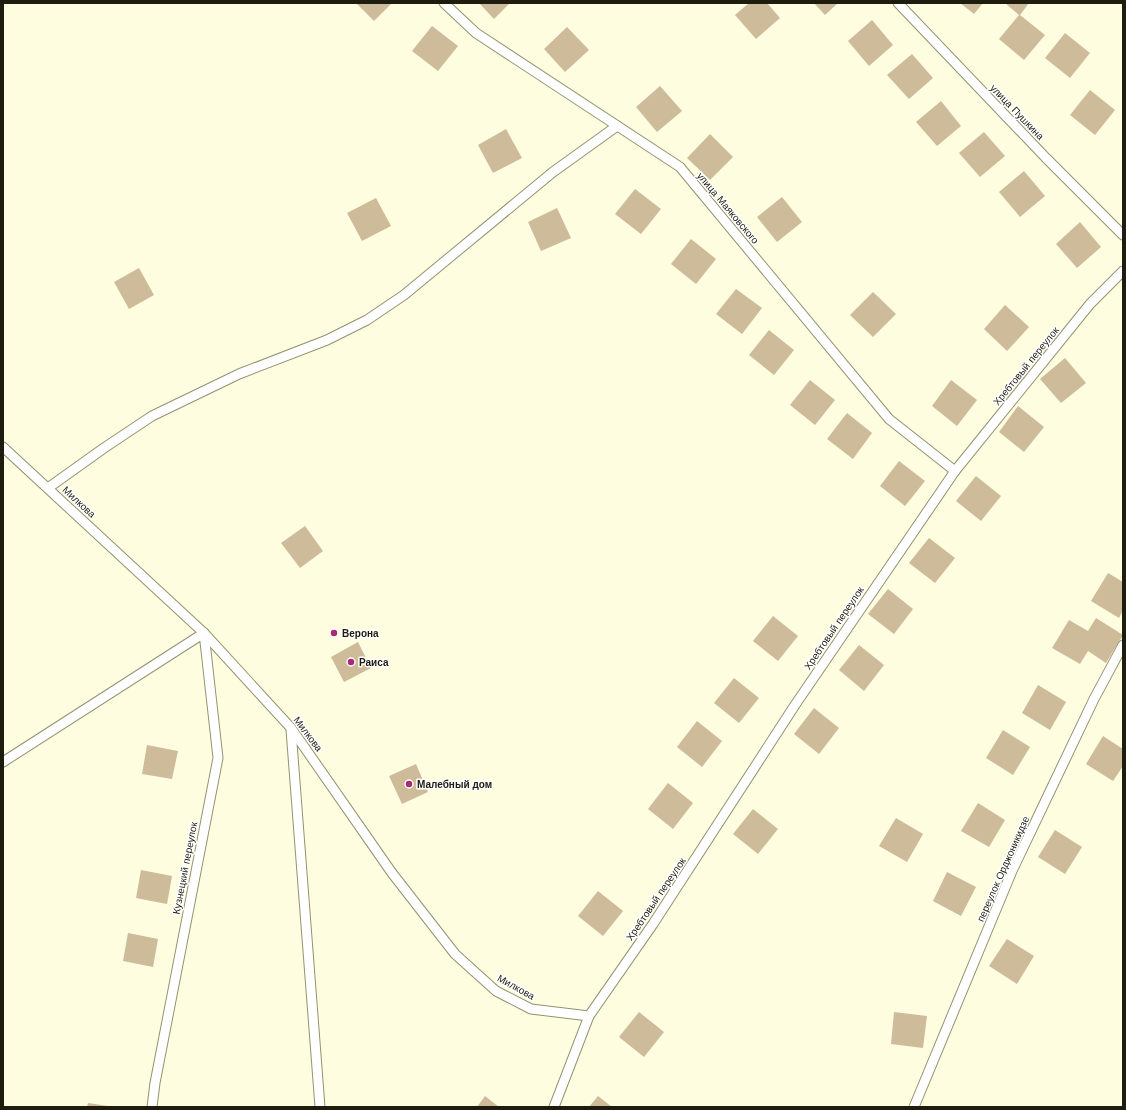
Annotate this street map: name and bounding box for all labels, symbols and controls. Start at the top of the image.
street label: улица Пушкина [988,82,1046,142]
street label: улица Маяковского [695,170,761,246]
street label: Хребтовый переулок [991,324,1061,407]
street label: Милкова [60,484,98,520]
street label: Хребтовый переулок [802,584,866,672]
marker: Верона [329,628,339,638]
place label: Верона [342,628,379,639]
marker: Раиса [346,657,356,667]
place label: Раиса [359,657,389,668]
street label: Милкова [291,714,325,754]
marker: Малебный дом [404,779,414,789]
place label: Малебный дом [417,779,492,790]
street label: переулок Орджоникидзе [975,814,1031,923]
street label: Кузнецкий переулок [171,820,199,915]
street label: Хребтовый переулок [624,855,688,943]
street label: Милкова [496,972,537,1002]

